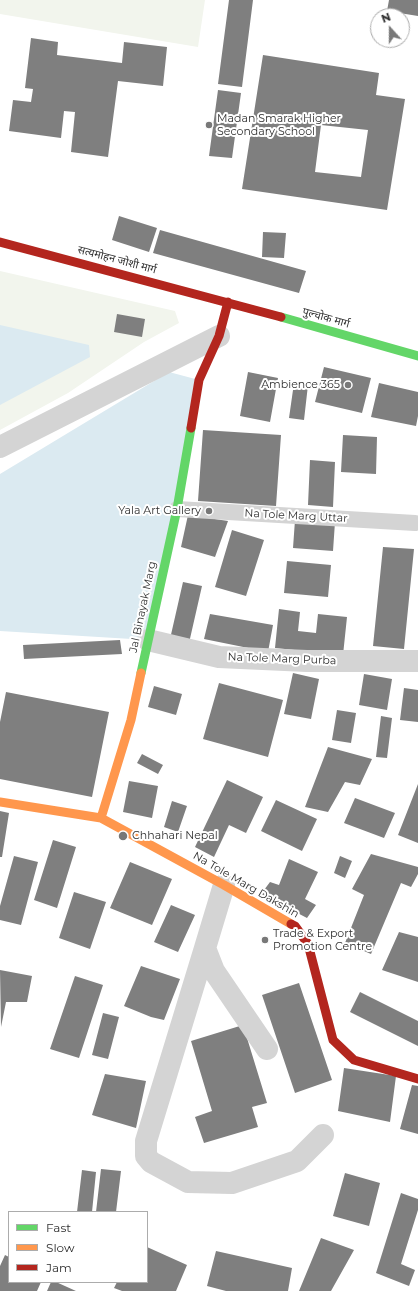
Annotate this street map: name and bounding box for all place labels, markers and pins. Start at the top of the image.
place label: Madan Smarak Higher Secondary School [217,112,341,138]
marker: Madan Smarak Higher Secondary School [204,120,214,130]
place label: Ambience 365 [261,378,340,392]
marker: Ambience 365 [343,380,353,390]
place label: Yala Art Gallery [118,504,201,518]
marker: Yala Art Gallery [204,506,214,516]
place label: Chhahari Nepal [132,829,218,843]
marker: Chhahari Nepal [117,830,129,842]
place label: Trade & Export Promotion Centre [273,927,372,953]
marker: Trade & Export Promotion Centre [260,935,270,945]

